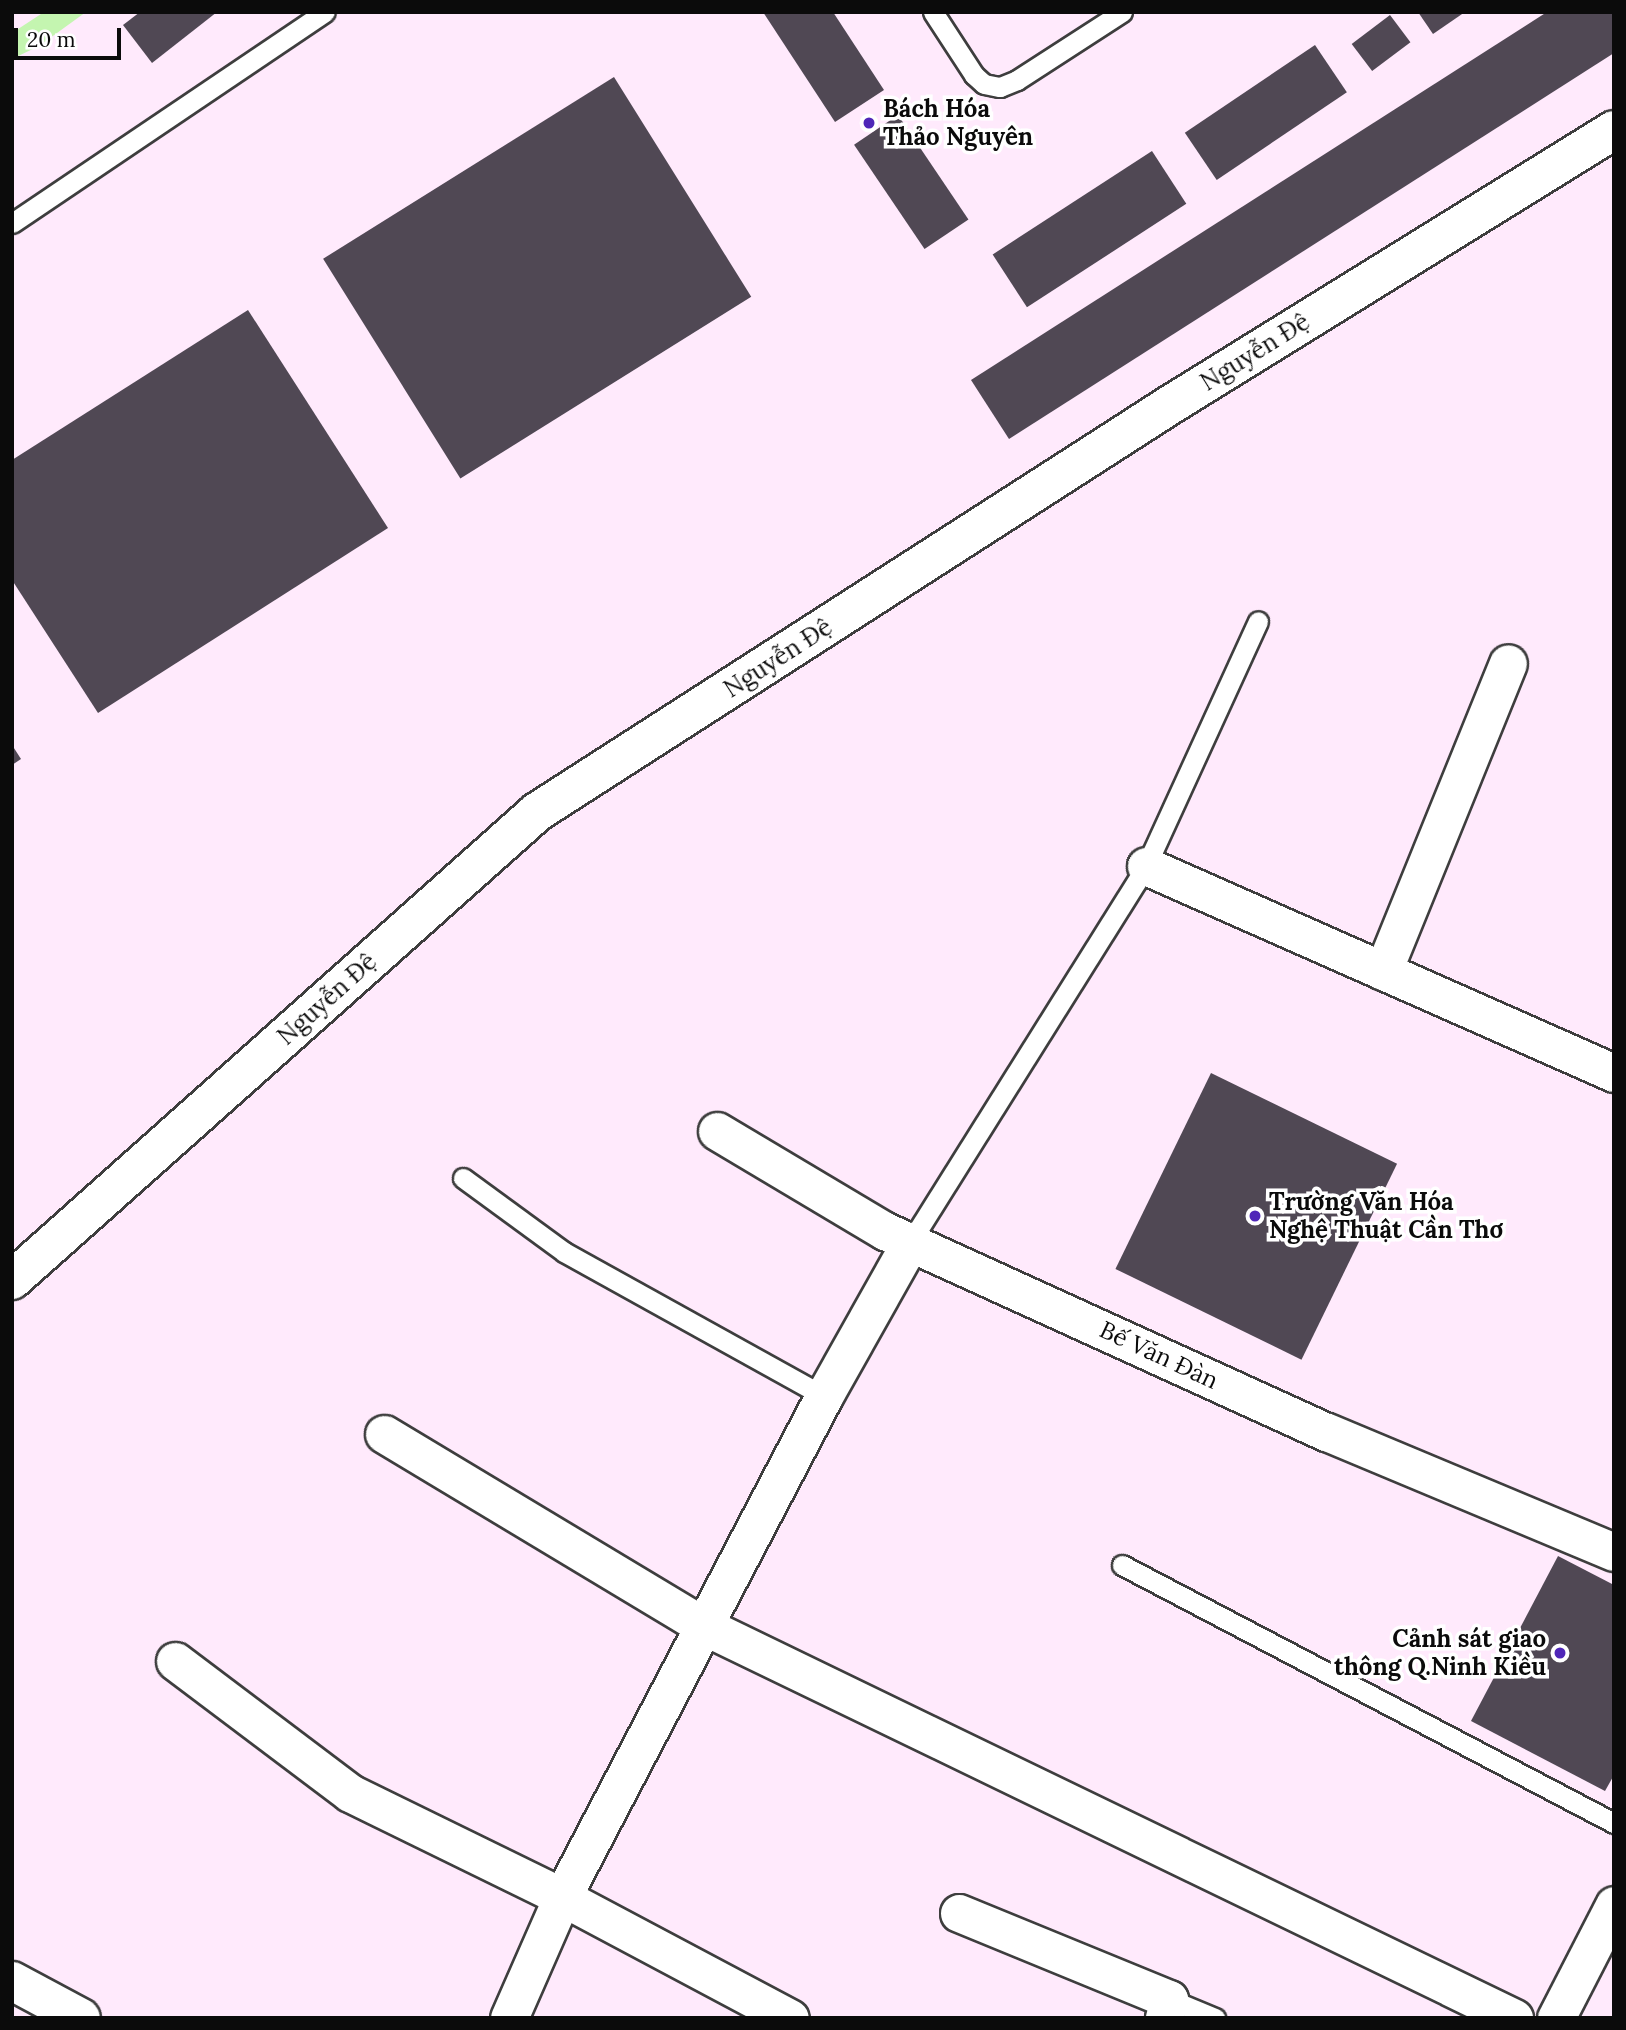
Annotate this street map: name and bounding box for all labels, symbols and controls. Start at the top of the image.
scale bar [18,14,124,58]
text: 20 m [27,26,76,53]
place label: Bách Hóa Thảo Nguyên [883,95,1033,151]
marker: Bách Hóa Thảo Nguyên [861,115,877,131]
street label: Nguyễn Đệ [1195,307,1315,397]
street label: Nguyễn Đệ [719,612,837,704]
street label: Nguyễn Đệ [272,947,382,1051]
place label: Trường Văn Hóa Nghệ Thuật Cần Thơ [1269,1188,1503,1244]
marker: Trường Văn Hóa Nghệ Thuật Cần Thơ [1247,1208,1263,1224]
street label: Bế Văn Đàn [1095,1315,1223,1395]
place label: Cảnh sát giao thông Q.Ninh Kiều [1334,1625,1546,1681]
marker: Cảnh sát giao thông Q.Ninh Kiều [1552,1645,1568,1661]

